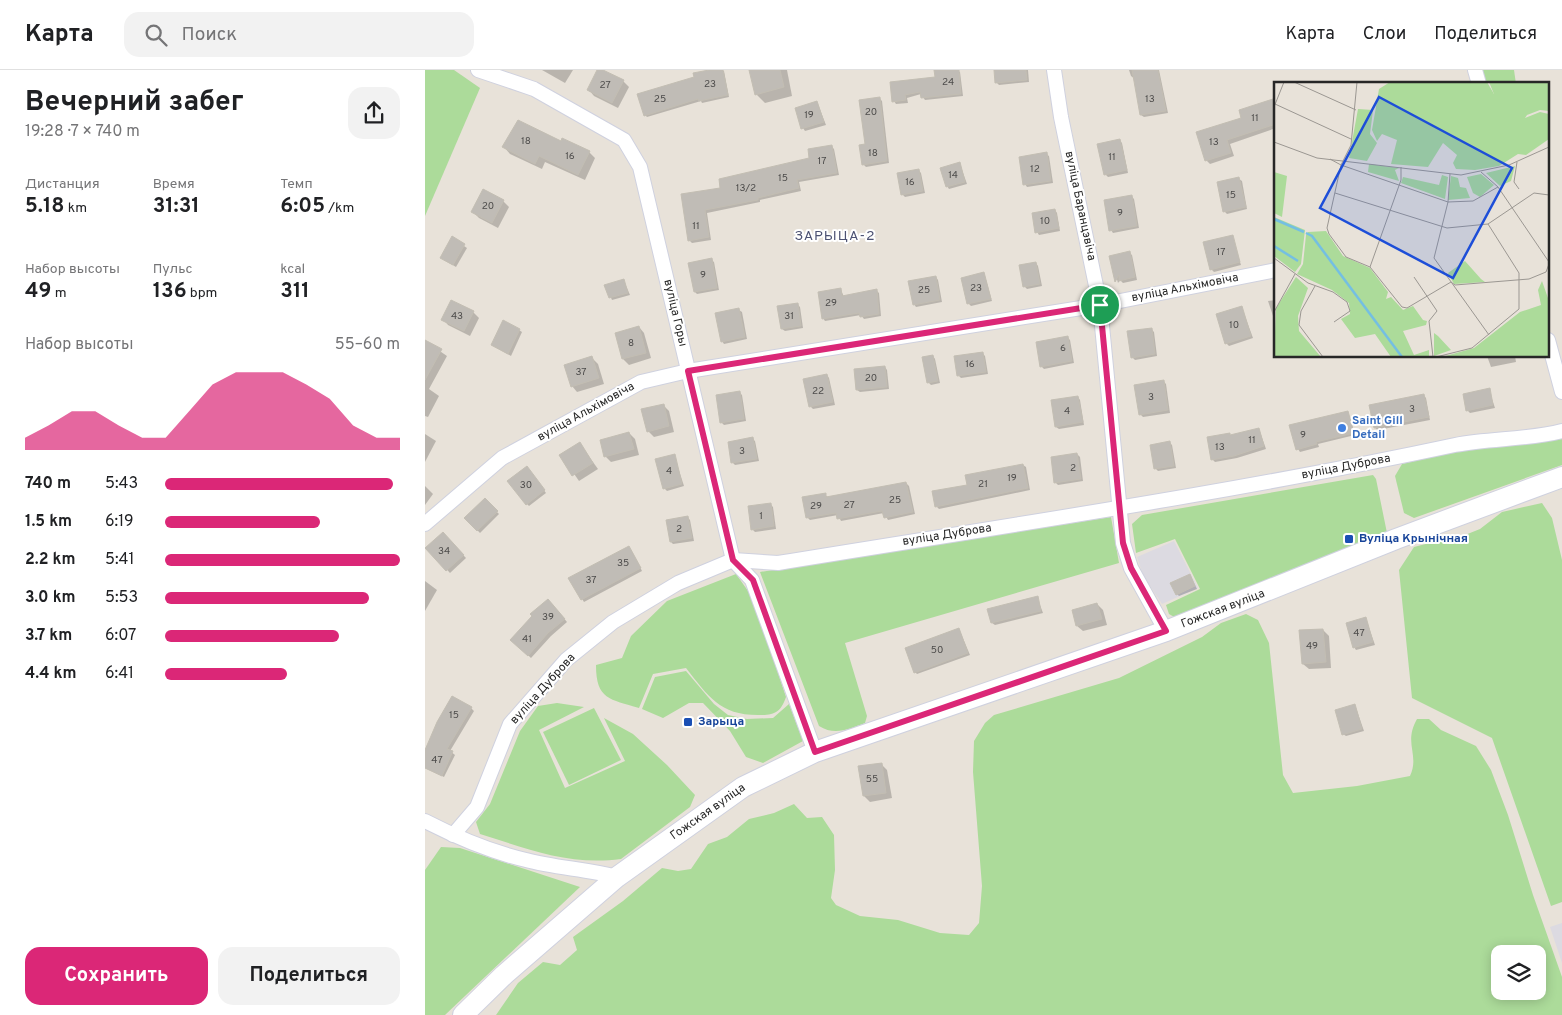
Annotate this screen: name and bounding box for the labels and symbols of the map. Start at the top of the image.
house number: 24 [942,76,954,89]
house number: 23 [704,78,716,91]
house number: 27 [599,79,611,92]
inset map [1274,82,1549,358]
house number: 25 [654,93,666,106]
house number: 13 [1145,93,1155,106]
house number: 20 [865,106,877,119]
house number: 19 [804,109,814,122]
house number: 11 [1251,112,1259,125]
house number: 18 [521,135,531,148]
house number: 13 [1209,136,1219,149]
house number: 18 [868,147,878,160]
house number: 16 [565,150,575,163]
street label: вуліца Баранцэвіча [1061,150,1099,262]
house number: 11 [1108,151,1116,164]
house number: 17 [818,155,826,168]
house number: 12 [1030,163,1040,176]
house number: 14 [948,169,958,182]
house number: 15 [778,172,788,185]
house number: 16 [905,176,915,189]
house number: 13/2 [736,182,756,195]
house number: 15 [1226,189,1236,202]
house number: 20 [482,200,494,213]
house number: 9 [1117,207,1123,220]
house number: 10 [1040,215,1050,228]
house number: 11 [692,220,700,233]
district label: ЗАРЫЦА-2 [794,228,876,245]
house number: 17 [1217,246,1225,259]
house number: 9 [700,269,706,282]
street label: вуліца Альхімовіча [1130,270,1240,306]
street label: вуліца Горы [659,278,691,348]
house number: 23 [970,282,982,295]
house number: 25 [918,284,930,297]
pin [1079,284,1121,326]
house number: 29 [825,297,837,310]
house number: 43 [451,310,463,323]
house number: 31 [784,310,794,323]
house number: 10 [1229,319,1239,332]
house number: 8 [628,337,634,350]
house number: 6 [1060,342,1066,355]
house number: 16 [965,358,975,371]
house number: 37 [575,366,587,379]
house number: 20 [865,372,877,385]
street label: вуліца Альхімовіча [535,379,637,445]
house number: 22 [812,385,824,398]
house number: 3 [1148,391,1154,404]
house number: 3 [1409,403,1415,416]
house number: 4 [1064,405,1070,418]
place label: Saint Gill Detail [1352,413,1403,443]
marker: Saint Gill Detail [1336,422,1348,434]
house number: 9 [1300,429,1306,442]
house number: 11 [1248,434,1256,447]
house number: 13 [1215,441,1225,454]
house number: 3 [739,445,745,458]
street label: вуліца Дуброва [1300,451,1392,483]
house number: 2 [1070,462,1076,475]
house number: 4 [666,465,672,478]
house number: 19 [1007,472,1017,485]
house number: 21 [978,478,988,491]
house number: 30 [520,479,532,492]
house number: 25 [889,494,901,507]
house number: 27 [843,499,855,512]
house number: 29 [810,500,822,513]
house number: 1 [759,510,763,523]
street label: вуліца Дуброва [901,520,993,550]
house number: 2 [676,523,682,536]
place label: Вуліца Крынічная [1359,531,1468,547]
marker: Вуліца Крынічная [1343,533,1355,545]
house number: 34 [438,545,450,558]
house number: 35 [617,557,629,570]
house number: 37 [585,574,597,587]
street label: Гожская вуліца [1179,586,1267,632]
house number: 39 [542,611,554,624]
house number: 47 [1353,627,1365,640]
house number: 41 [522,633,532,646]
house number: 49 [1306,640,1318,653]
house number: 50 [931,644,943,657]
street label: вуліца Дуброва [507,650,579,728]
house number: 15 [449,709,459,722]
place label: Зарыца [698,714,744,730]
marker: Зарыца [682,716,694,728]
house number: 47 [431,754,443,767]
house number: 55 [866,773,878,786]
street label: Гожская вуліца [667,780,749,844]

